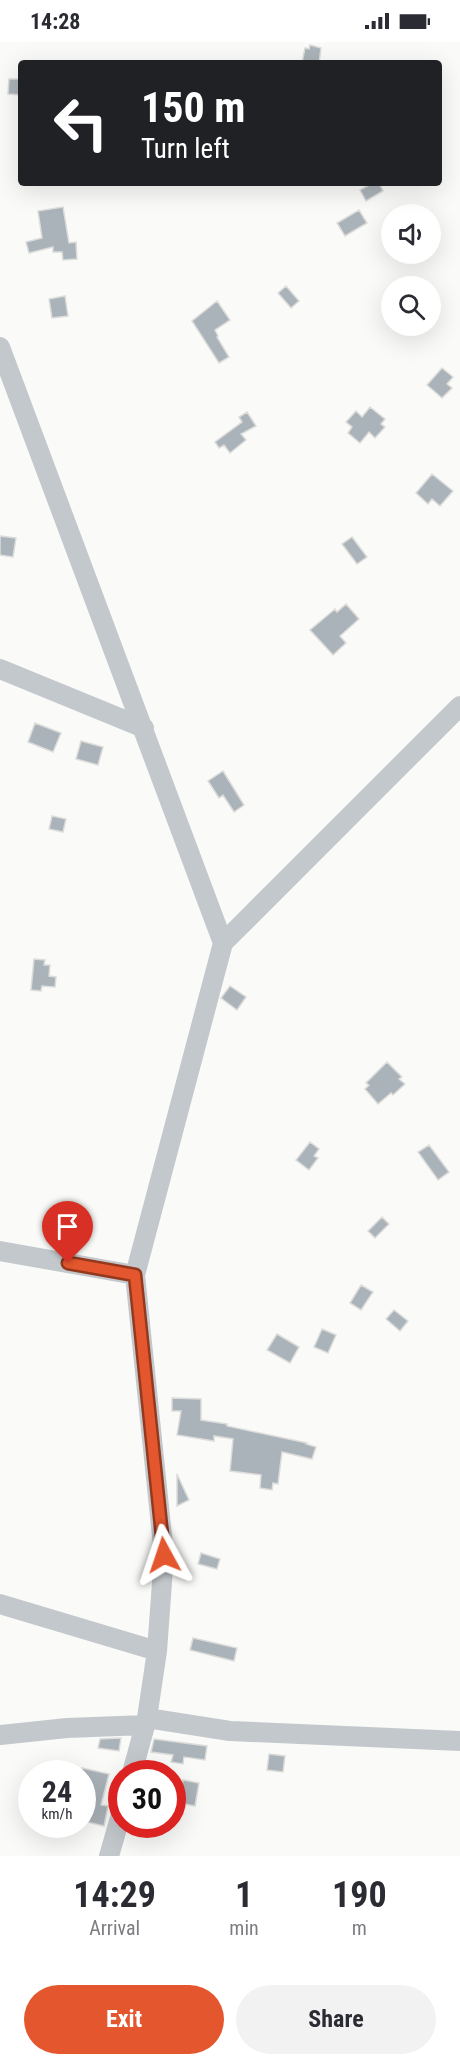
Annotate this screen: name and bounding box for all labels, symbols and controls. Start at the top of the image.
text: 14:28 [30,9,81,34]
text: 150 m [141,83,246,132]
icon: left [42,84,120,162]
text: Turn left [141,133,230,165]
map controls [381,204,441,336]
button: sound [381,204,441,264]
button: search [381,276,441,336]
pin [42,1201,93,1263]
icon: arrive [51,1210,84,1243]
position arrow [132,1523,196,1587]
speed limit sign: 30 [108,1760,186,1838]
text: 24 [42,1774,72,1809]
text: km/h [42,1805,72,1823]
text: 14:29 [73,1874,156,1916]
text: 1 [235,1874,253,1916]
text: 190 [332,1874,387,1916]
text: Arrival [89,1916,140,1940]
text: min [229,1916,259,1940]
text: m [352,1916,367,1940]
button: Exit [24,1985,224,2054]
button: Share [236,1985,436,2054]

